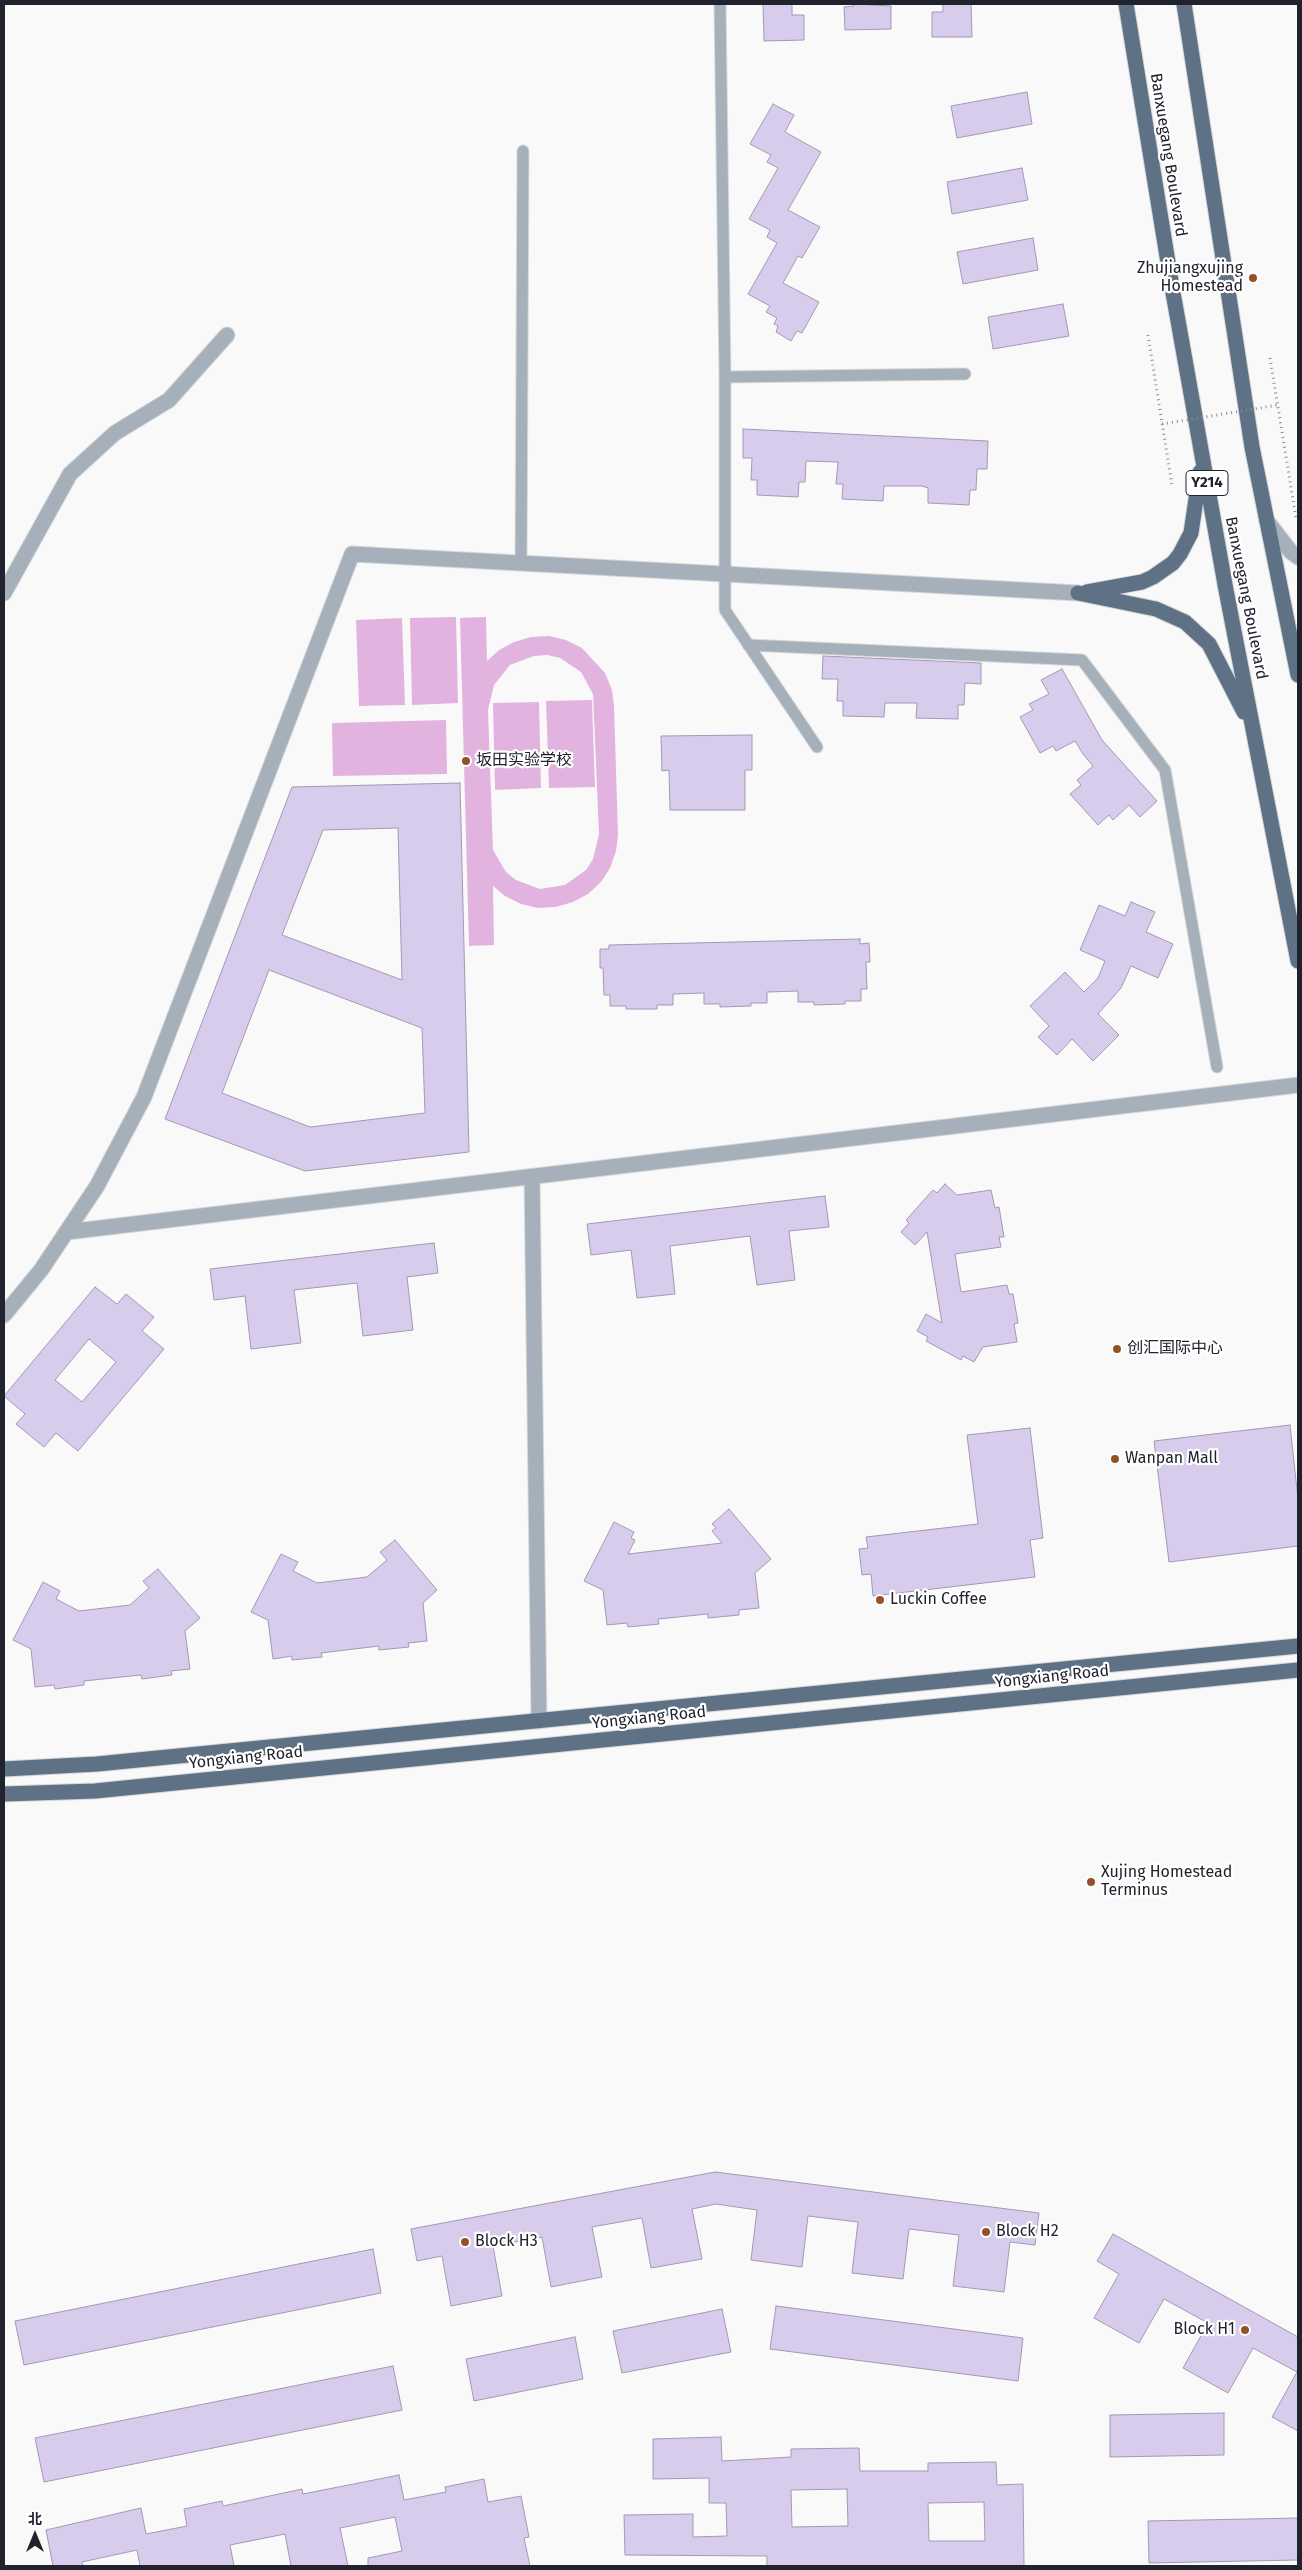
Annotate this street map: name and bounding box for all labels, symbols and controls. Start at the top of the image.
street label: Banxuegang Boulevard [1146,72,1190,238]
place label: Zhujiangxujing Homestead [1137,259,1243,297]
marker: Zhujiangxujing Homestead [1247,272,1259,284]
road number: Y214 [1186,470,1228,496]
street label: Banxuegang Boulevard [1221,515,1271,681]
place label: 坂田实验学校 [476,751,572,771]
marker: 坂田实验学校 [460,755,472,767]
place label: 创汇国际中心 [1127,1339,1223,1359]
marker: 创汇国际中心 [1111,1343,1123,1355]
place label: Wanpan Mall [1125,1449,1218,1469]
marker: Wanpan Mall [1109,1453,1121,1465]
place label: Luckin Coffee [890,1590,987,1610]
marker: Luckin Coffee [874,1594,886,1606]
street label: Yongxiang Road [994,1661,1110,1693]
street label: Yongxiang Road [591,1702,707,1734]
street label: Yongxiang Road [188,1742,304,1774]
place label: Xujing Homestead Terminus [1101,1863,1232,1901]
marker: Xujing Homestead Terminus [1085,1876,1097,1888]
place label: Block H2 [996,2222,1059,2242]
marker: Block H2 [980,2226,992,2238]
place label: Block H3 [475,2232,538,2252]
marker: Block H3 [459,2236,471,2248]
place label: Block H1 [1173,2320,1235,2340]
marker: Block H1 [1239,2324,1251,2336]
north arrow [10,2510,60,2560]
text: 北 [28,2511,42,2528]

